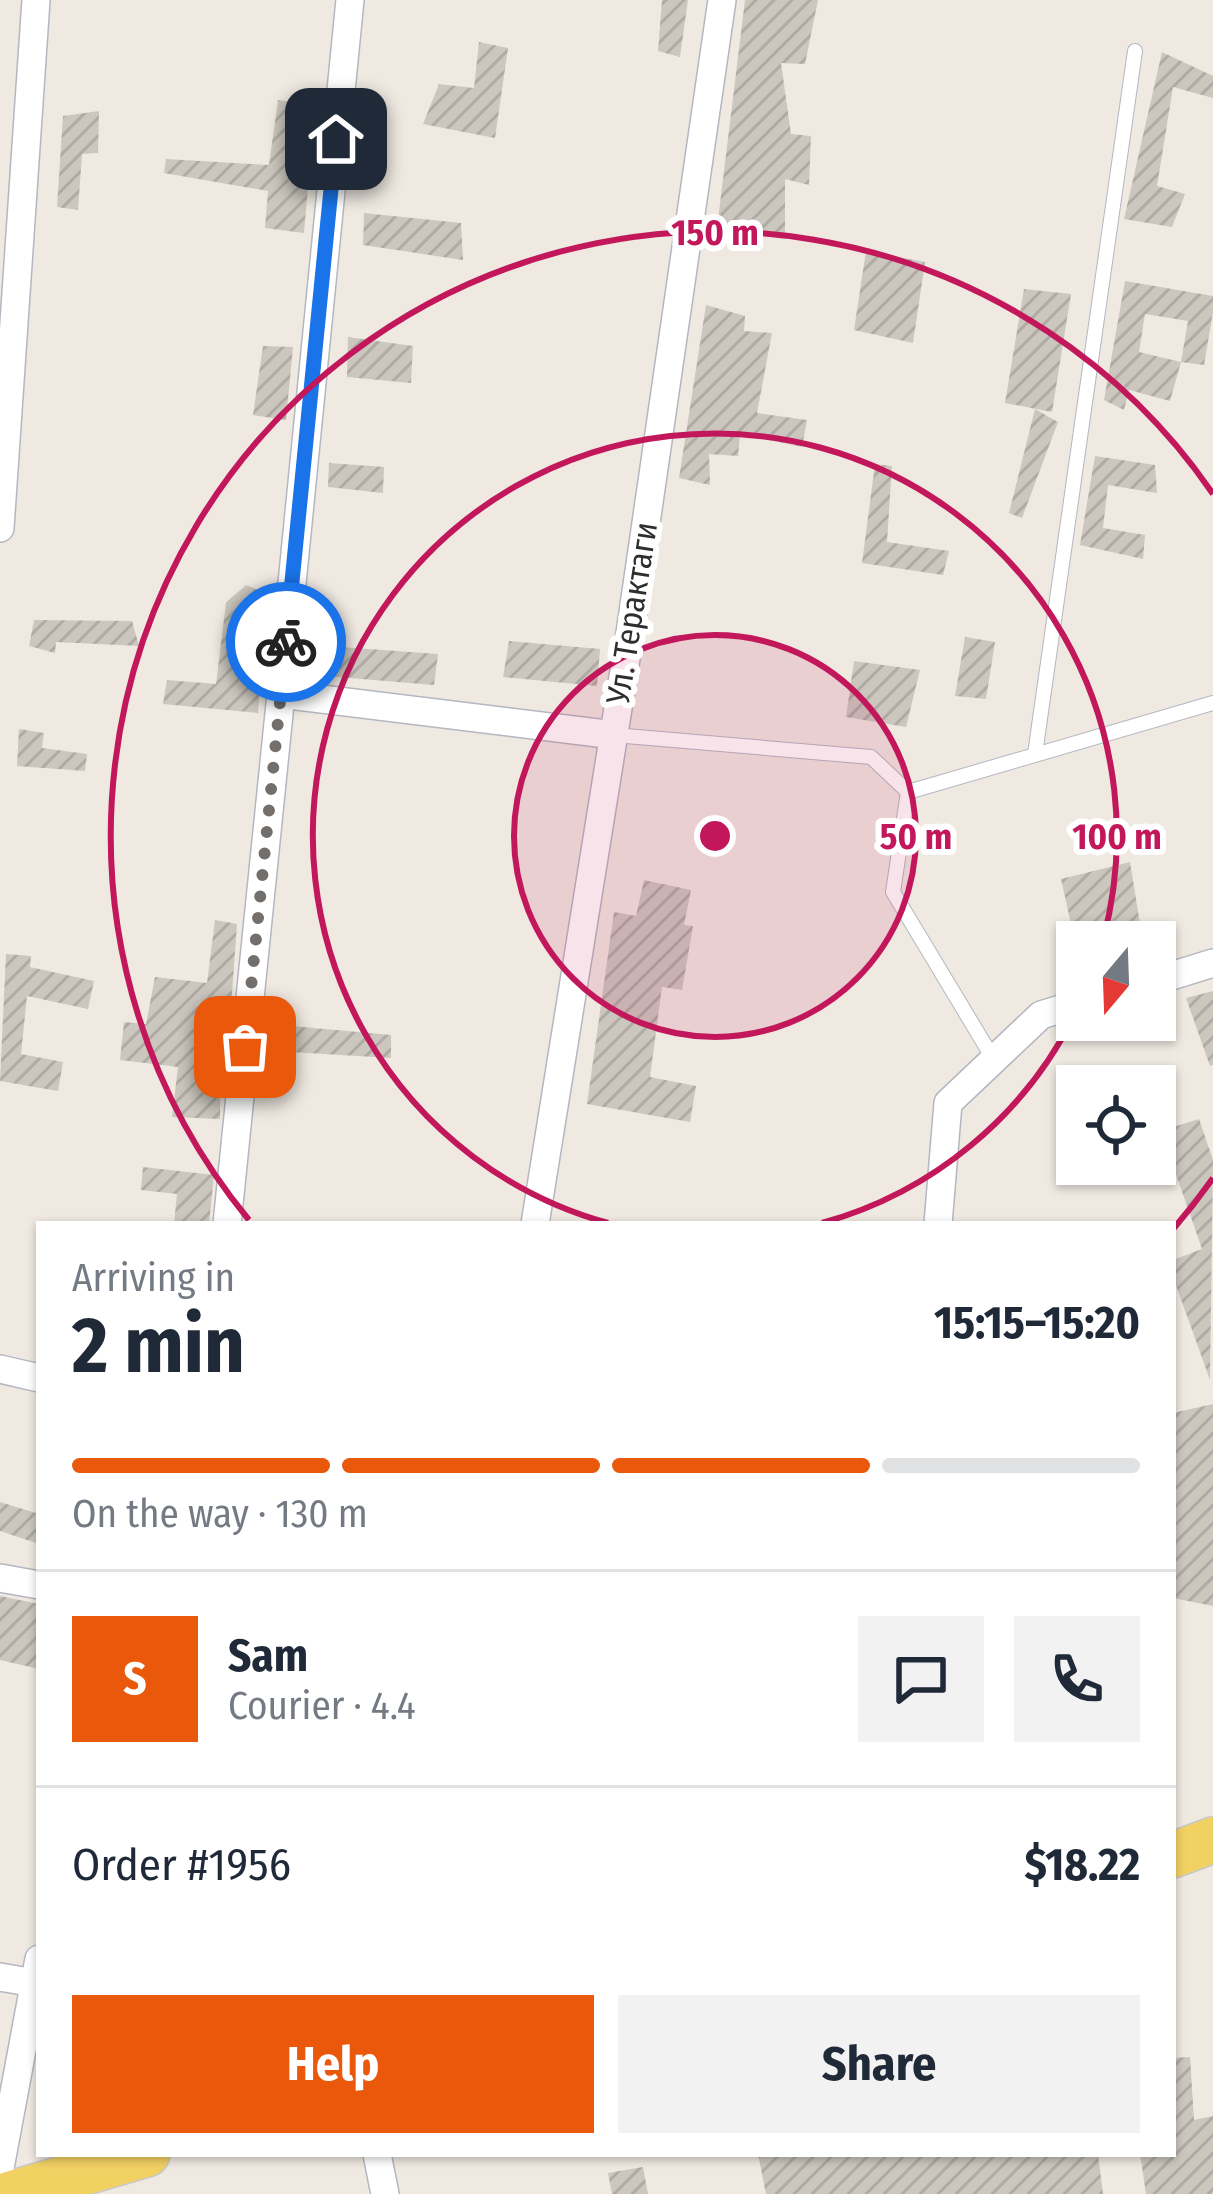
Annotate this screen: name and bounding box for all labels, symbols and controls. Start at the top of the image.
pin [285,88,387,190]
icon: home [303,106,369,172]
text: 150 m [671,211,759,255]
street label: Ул. Терактаги [598,519,666,708]
courier [226,582,346,702]
icon: bike [253,609,319,675]
centre of rings [694,815,736,857]
text: 50 m [880,815,952,859]
text: 100 m [1072,815,1162,859]
north arrow [1056,921,1176,1041]
map controls [1056,921,1176,1185]
pin [194,996,296,1098]
icon: bag [212,1014,278,1080]
button: locate [1056,1065,1176,1185]
text: Arriving in [72,1255,235,1301]
text: 15:15–15:20 [934,1296,1140,1350]
text: 2 min [72,1299,245,1393]
text: On the way · 130 m [72,1491,368,1537]
button: chat [858,1616,984,1742]
button: phone [1014,1616,1140,1742]
text: Sam [228,1629,308,1683]
text: S [123,1652,147,1706]
text: Courier · 4.4 [228,1683,416,1729]
text: Order #1956 [72,1838,291,1892]
text: $18.22 [1024,1838,1140,1892]
button: Help [72,1995,594,2133]
button: Share [618,1995,1140,2133]

